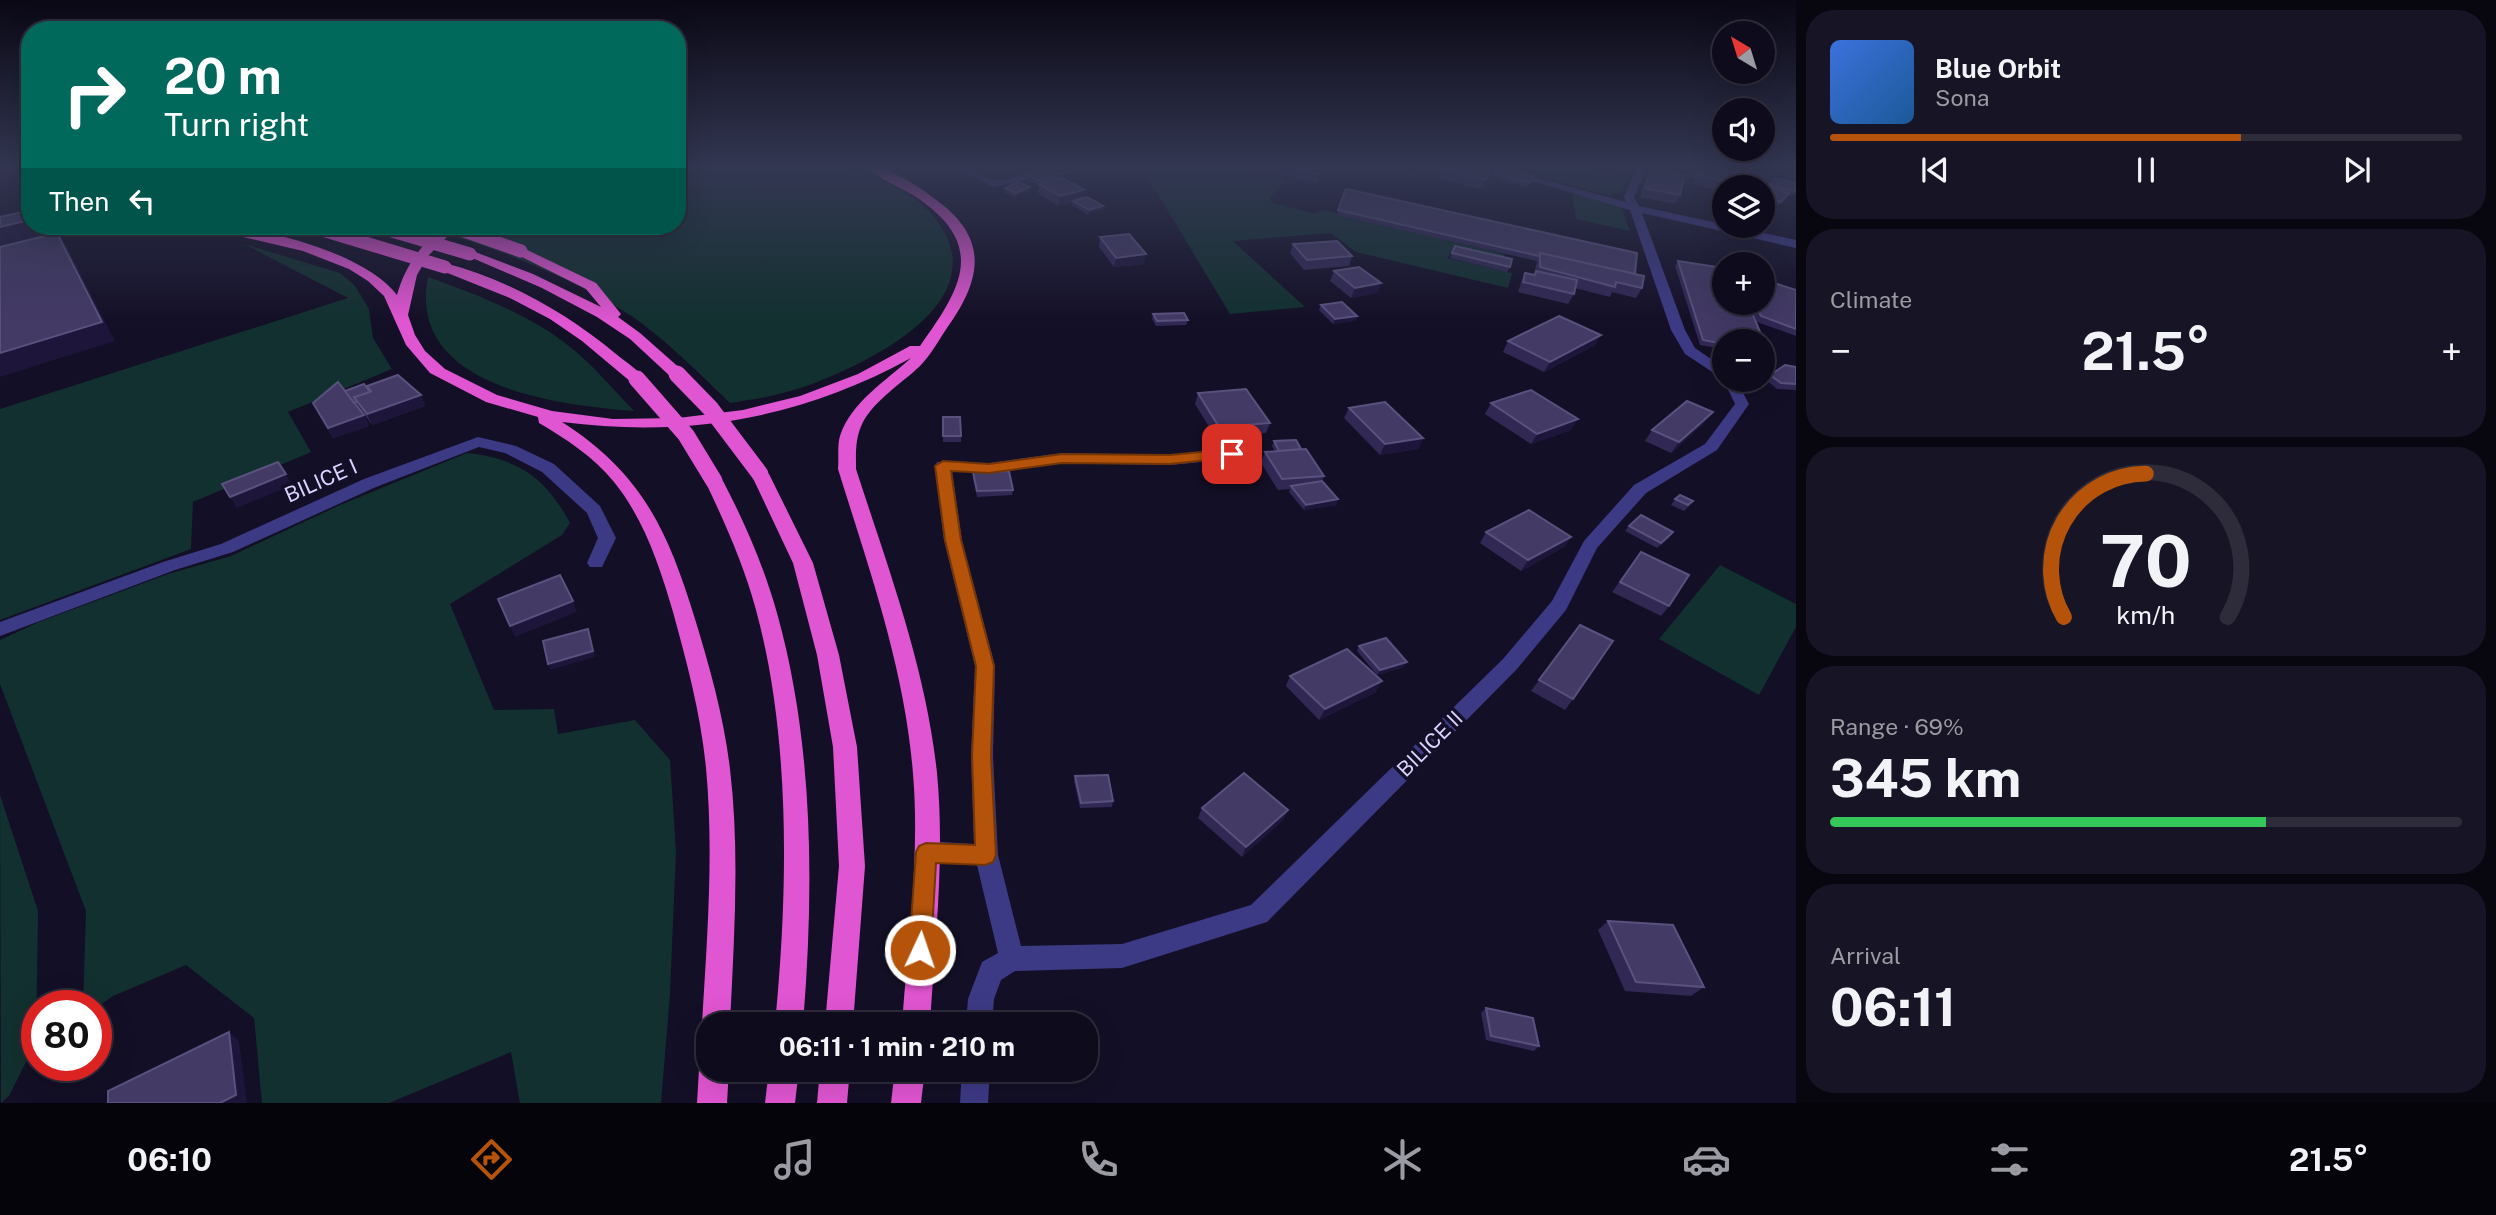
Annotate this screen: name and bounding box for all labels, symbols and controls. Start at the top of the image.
north arrow [1712,21,1774,84]
map controls [1712,21,1775,392]
text: 20 m [164,47,282,105]
icon: right [49,49,140,140]
text: Blue Orbit [1935,53,2061,84]
text: Sona [1935,84,1989,111]
button: sound [1712,98,1775,161]
text: Turn right [164,106,309,143]
icon: previous [1916,151,1954,189]
icon: pause [2127,151,2165,189]
icon: next [2338,151,2376,189]
button: layers [1712,175,1775,238]
icon: left [123,182,161,220]
text: Then [49,186,109,217]
button: + [1712,252,1775,315]
text: Climate [1830,286,1912,313]
text: 21.5° [2081,321,2211,382]
button: − [1712,329,1775,392]
text: − [1830,329,1851,374]
text: + [2441,329,2462,374]
pin [1202,424,1262,484]
icon: arrive [1213,435,1251,473]
street label: BILICE I [281,454,361,508]
text: 70 [2100,519,2192,604]
text: km/h [2117,600,2175,630]
street label: BILICE II [1392,706,1468,782]
text: Range · 69% [1830,713,1964,740]
text: 345 km [1830,748,2021,809]
position arrow [883,913,957,987]
text: Arrival [1830,942,1901,969]
text: 06:11 [1830,977,1956,1038]
speed limit sign: 80 [21,990,112,1081]
text: 06:11 · 1 min · 210 m [779,1031,1015,1062]
icon: directions [467,1135,516,1184]
icon: music [770,1135,819,1184]
icon: phone [1074,1135,1123,1184]
icon: climate [1378,1135,1427,1184]
icon: car [1682,1135,1731,1184]
icon: filters [1985,1135,2034,1184]
text: 06:10 [127,1141,212,1178]
text: 21.5° [2289,1141,2369,1178]

